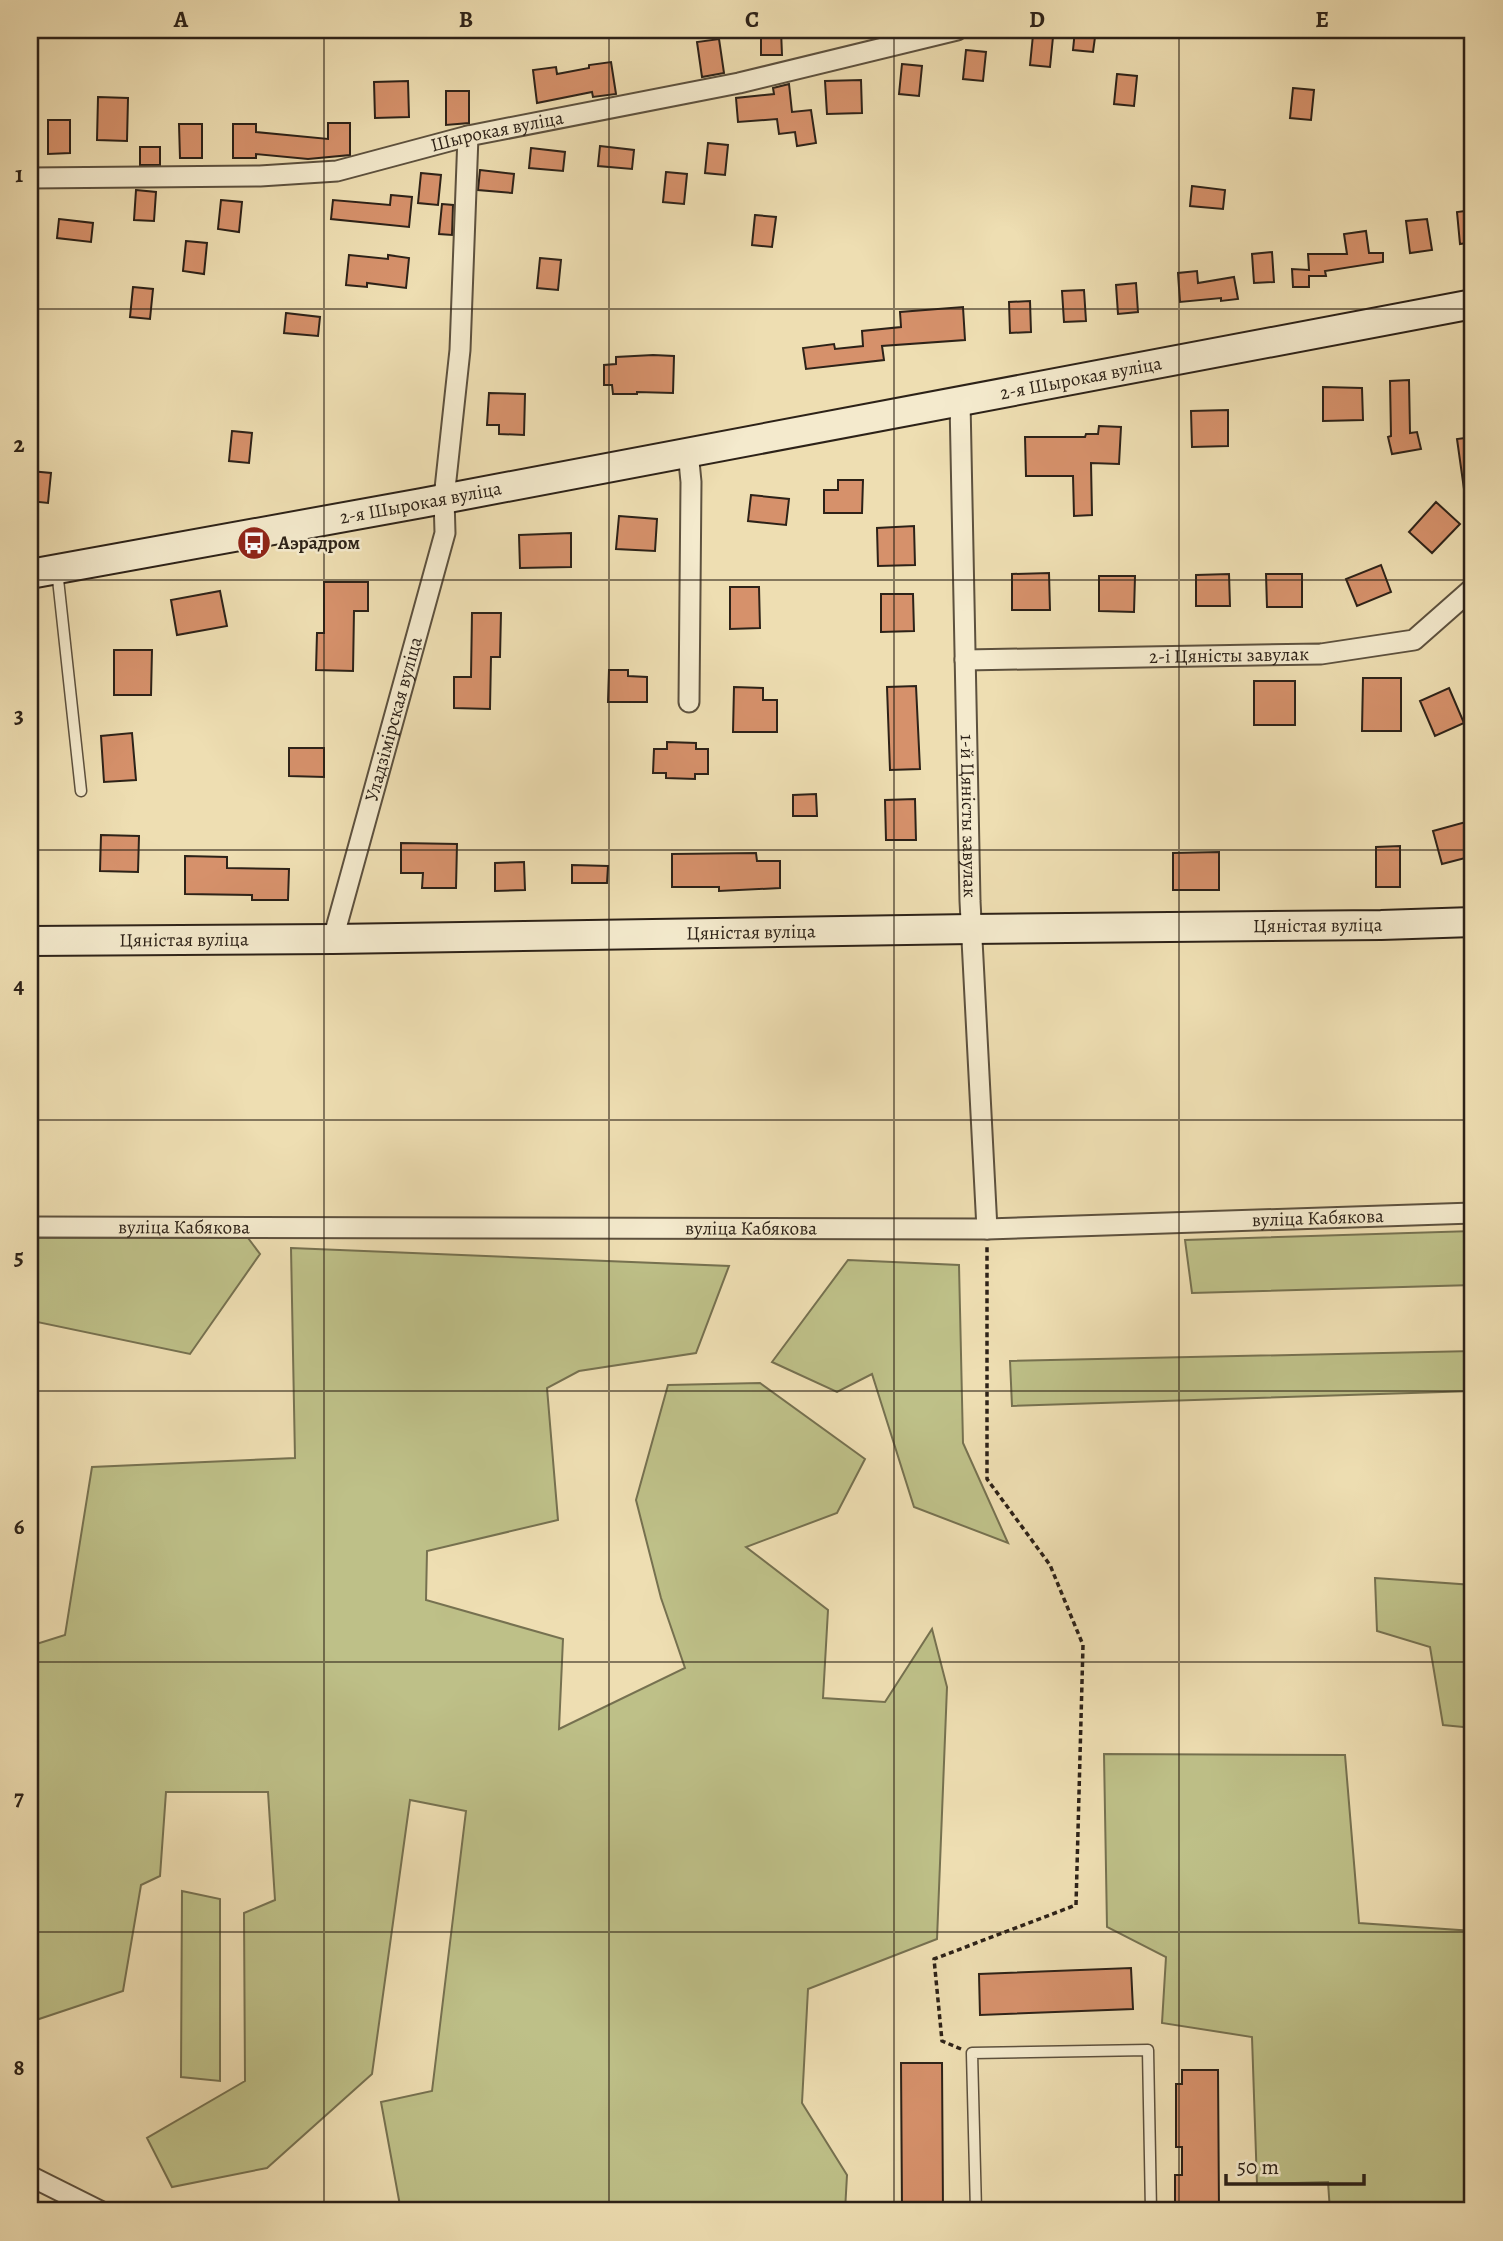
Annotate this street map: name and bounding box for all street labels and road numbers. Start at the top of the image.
street label: Шырокая вуліца [428,105,566,158]
street label: 2-я Шырокая вуліца [998,350,1164,406]
street label: 2-я Шырокая вуліца [338,475,504,531]
street label: Уладзімірская вуліца [358,633,429,805]
street label: 2-і Цяністы завулак [1149,641,1309,670]
street label: 1-й Цяністы завулак [954,734,983,898]
street label: Цяністая вуліца [1253,912,1383,939]
street label: Цяністая вуліца [686,918,816,946]
street label: Цяністая вуліца [119,927,249,953]
street label: вуліца Кабякова [1251,1203,1384,1233]
street label: вуліца Кабякова [118,1214,250,1240]
street label: вуліца Кабякова [685,1215,817,1242]

